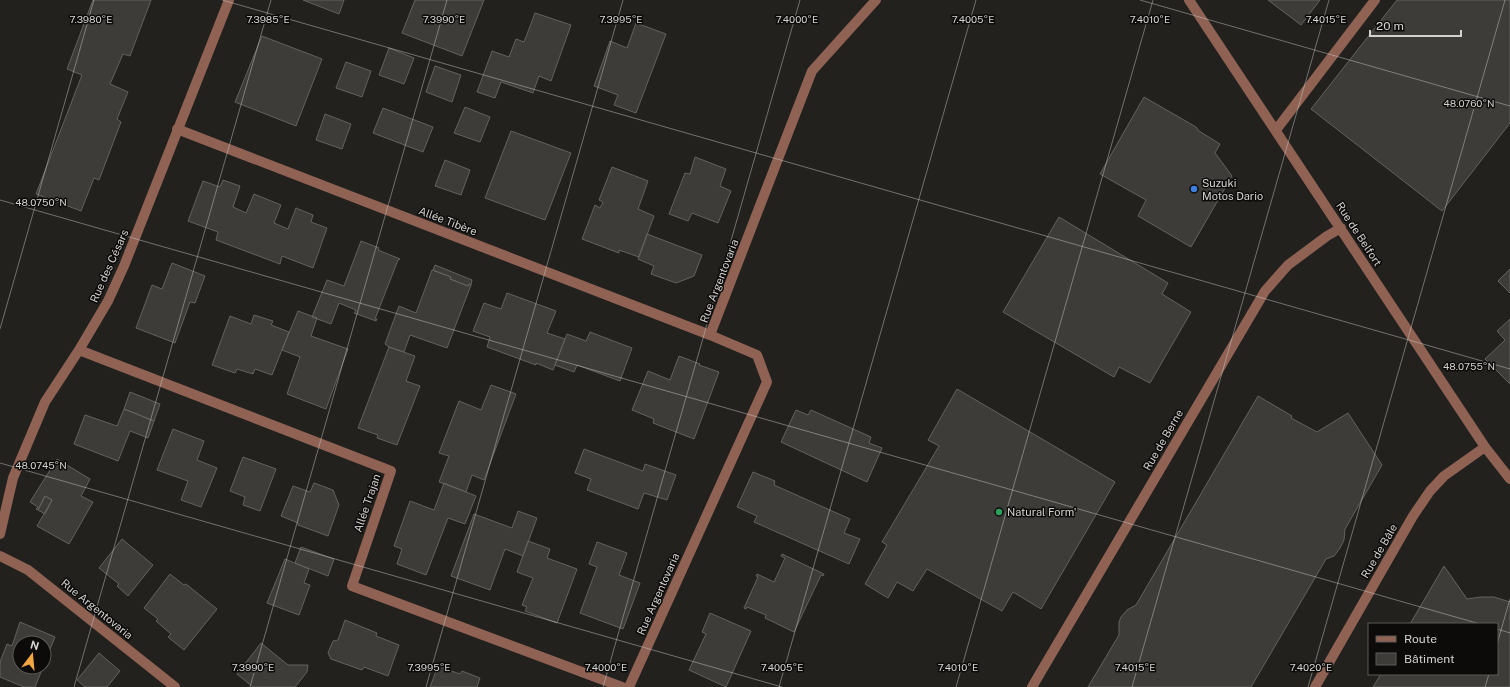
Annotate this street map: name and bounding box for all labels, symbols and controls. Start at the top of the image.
scale bar [1370,12,1461,38]
text: 7.3980°E [70,13,112,25]
text: 7.3985°E [246,13,290,25]
text: 7.3990°E [423,13,465,25]
text: 7.3995°E [600,13,642,25]
text: 7.4000°E [776,13,818,25]
text: 7.4005°E [952,13,994,25]
text: 7.4010°E [1130,13,1170,25]
text: 7.4015°E [1306,13,1346,25]
text: 20 m [1376,19,1404,33]
text: 48.0760°N [1443,97,1495,109]
place label: Suzuki Motos Dario [1202,177,1263,202]
marker: Suzuki Motos Dario [1189,184,1199,194]
text: 48.0750°N [15,196,67,208]
street label: Rue de Belfort [1334,200,1384,268]
street label: Allée Tibère [417,204,479,238]
street label: Rue des Césars [88,227,131,304]
street label: Rue Argentovaria [698,238,740,324]
text: 48.0755°N [1443,360,1495,372]
street label: Rue de Berne [1141,407,1185,473]
text: 48.0745°N [15,459,67,471]
street label: Allée Trajan [351,472,383,534]
place label: Natural Form' [1007,506,1077,518]
marker: Natural Form' [994,507,1004,517]
street label: Rue de Bâle [1359,522,1399,580]
street label: Rue Argentovaria [635,551,681,637]
street label: Rue Argentovaria [59,577,135,641]
legend [1368,623,1498,675]
text: Route [1404,632,1437,646]
north arrow [12,635,52,675]
text: N [29,638,41,652]
text: Bâtiment [1404,652,1455,666]
text: 7.3990°E [232,661,274,673]
text: 7.3995°E [408,661,450,673]
text: 7.4000°E [585,661,627,673]
text: 7.4005°E [761,661,803,673]
text: 7.4010°E [938,661,978,673]
text: 7.4015°E [1115,661,1155,673]
text: 7.4020°E [1290,661,1332,673]

